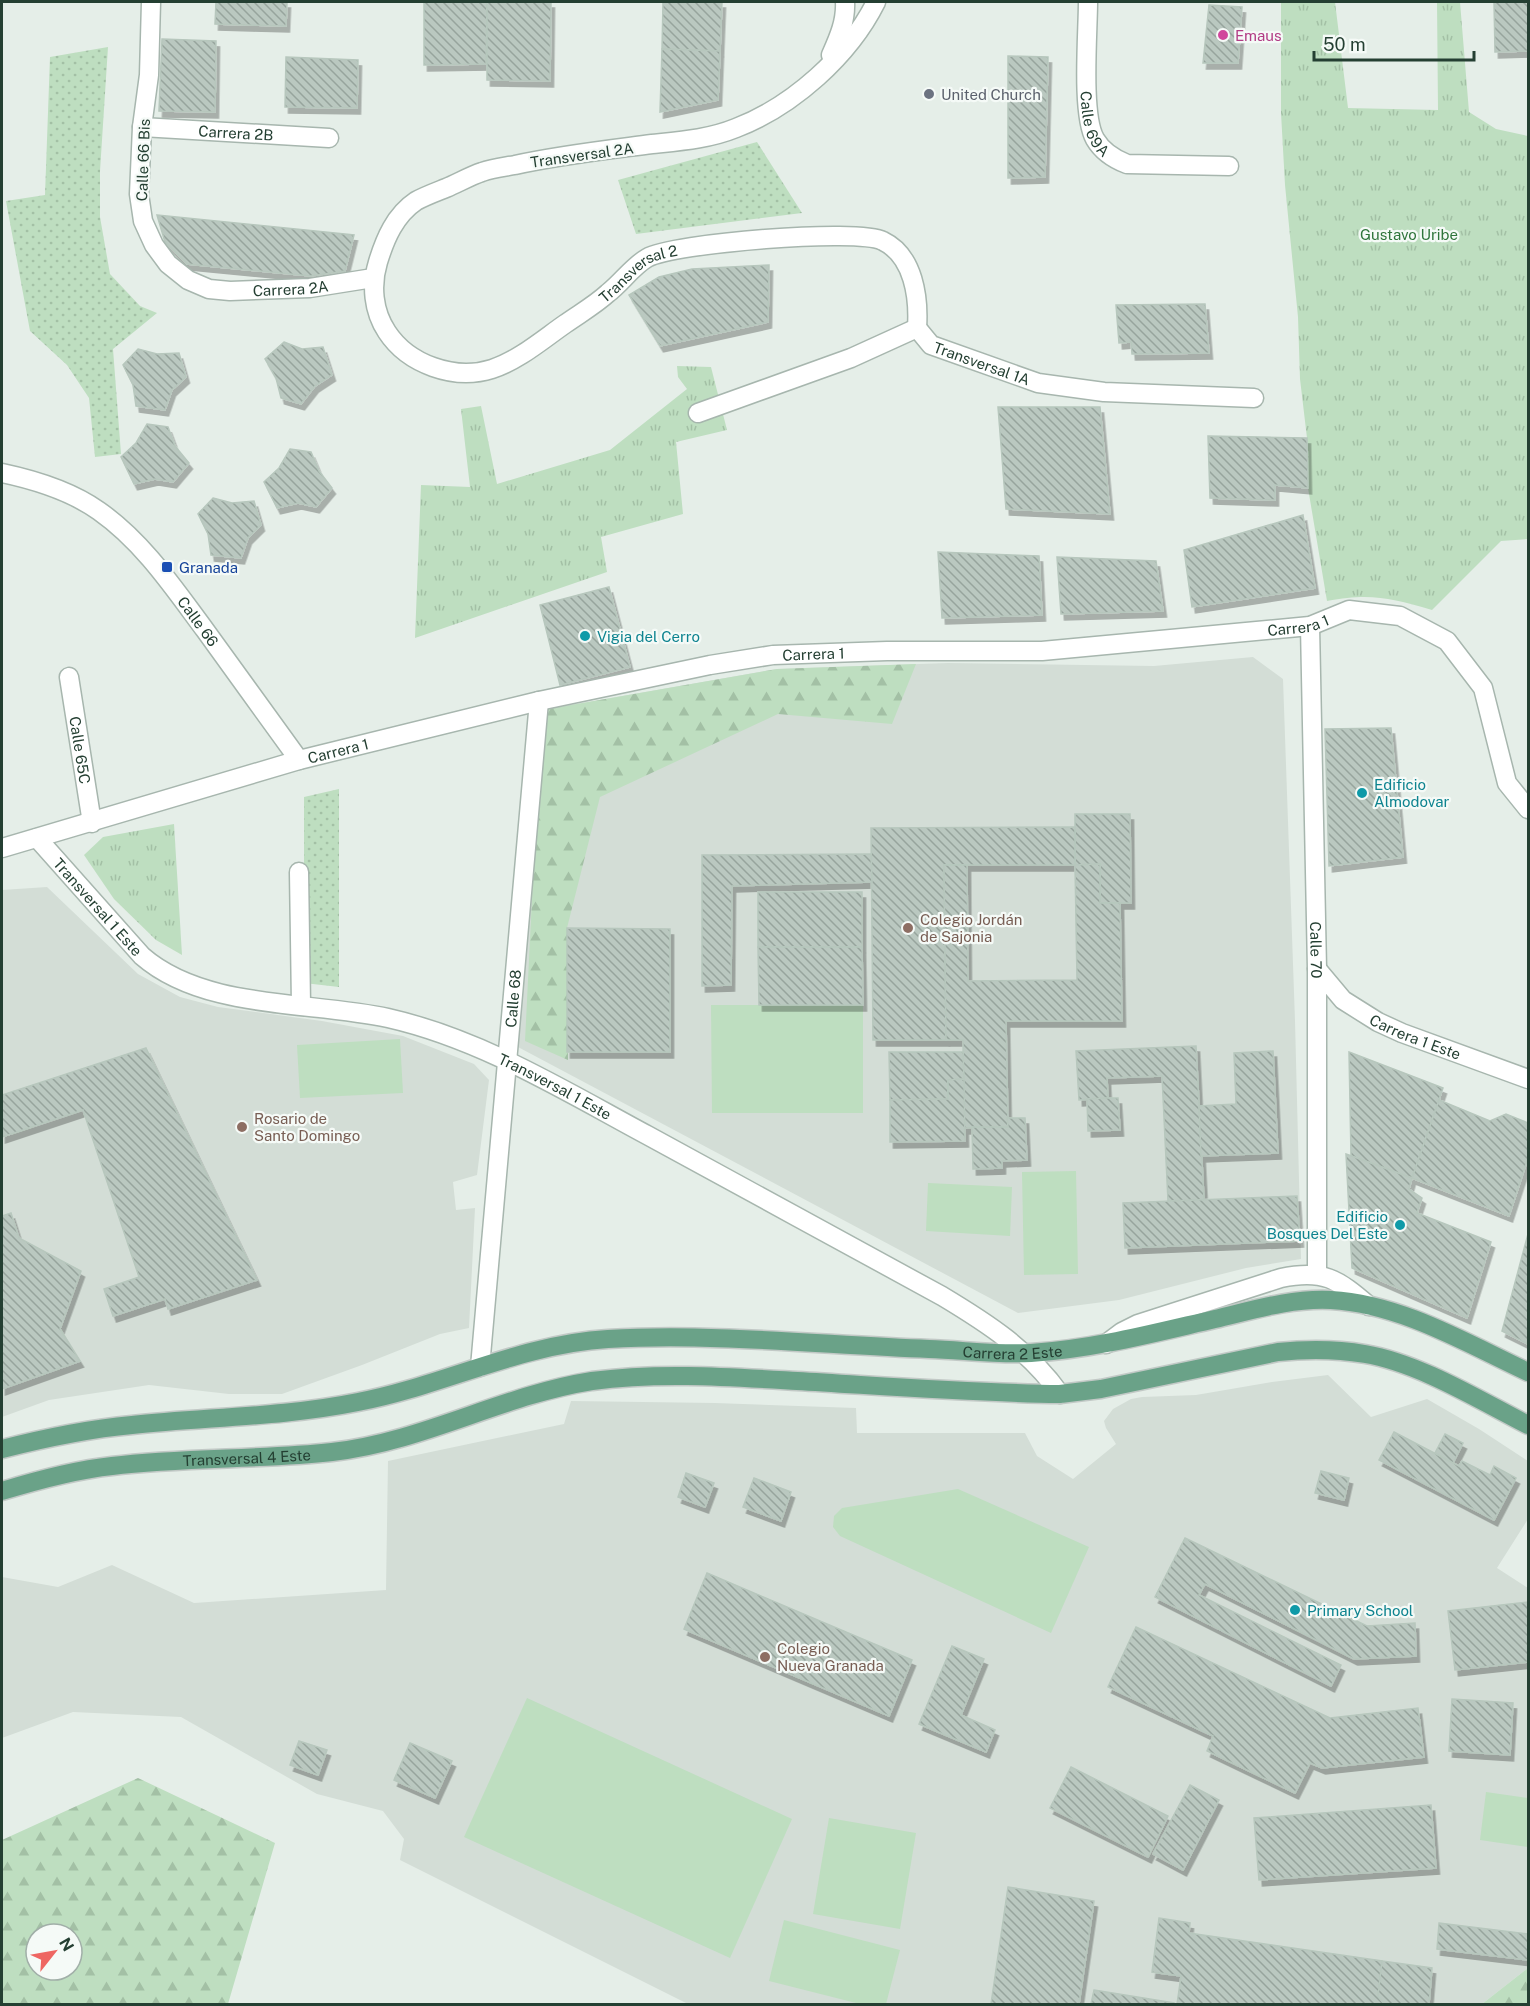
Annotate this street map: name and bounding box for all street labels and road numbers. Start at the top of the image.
street label: Calle 69A [1078,90,1114,160]
street label: Calle 66 Bis [133,118,153,202]
street label: Carrera 2B [198,122,274,143]
street label: Transversal 2A [529,139,635,171]
street label: Transversal 2 [595,241,679,306]
street label: Carrera 2A [252,277,330,299]
street label: Transversal 1A [931,338,1033,388]
street label: Calle 66 [175,593,222,649]
street label: Carrera 1 [1267,611,1331,638]
street label: Carrera 1 [782,644,845,663]
street label: Calle 65C [67,715,94,785]
street label: Carrera 1 [306,735,370,766]
street label: Transversal 1 Este [50,854,146,959]
street label: Calle 70 [1308,921,1326,978]
street label: Calle 68 [502,969,524,1028]
street label: Carrera 1 Este [1367,1010,1463,1062]
street label: Transversal 1 Este [496,1050,614,1122]
street label: Carrera 2 Este [962,1342,1063,1362]
street label: Transversal 4 Este [182,1446,311,1469]

